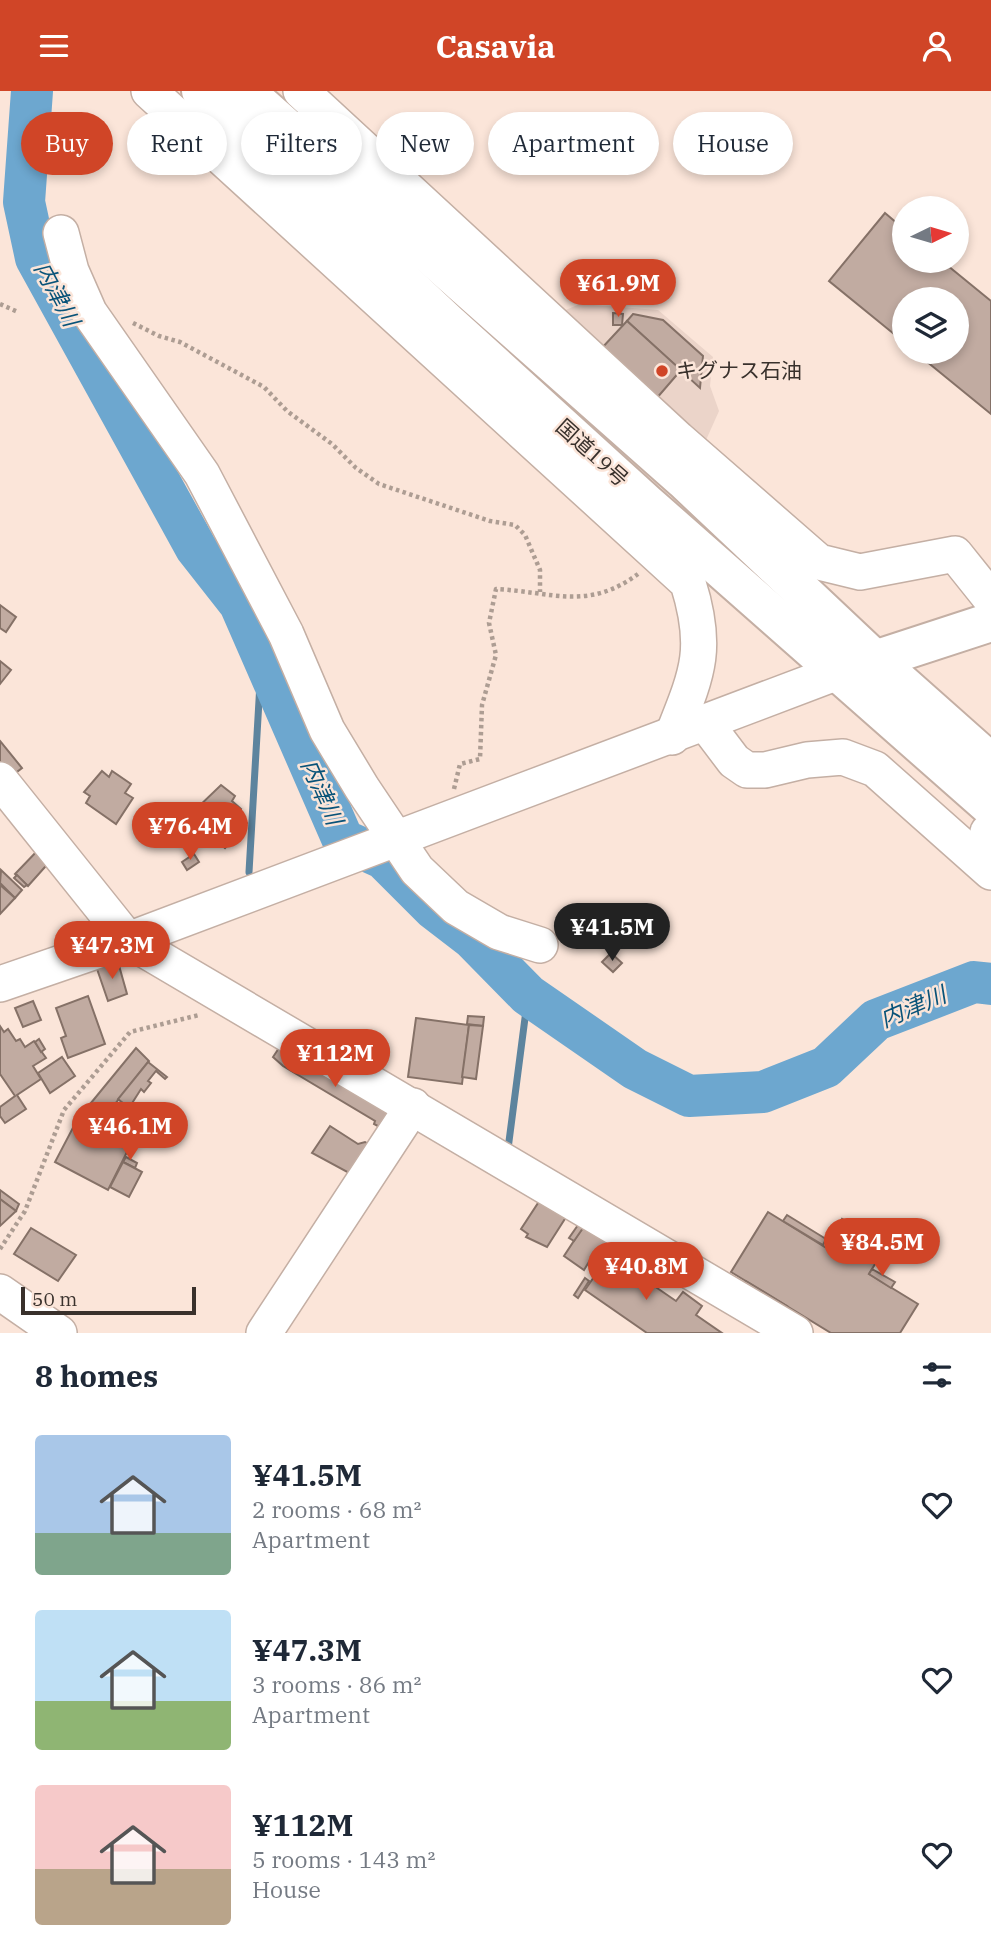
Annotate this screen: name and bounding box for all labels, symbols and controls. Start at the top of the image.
text: Casavia [435,25,556,67]
icon: menu [35,27,73,65]
icon: person [918,27,956,65]
chip: Buy [21,112,113,175]
chip: Rent [127,112,227,175]
chip: Filters [241,112,362,175]
chip: New [376,112,474,175]
chip: Apartment [488,112,659,175]
chip: House [673,112,793,175]
north arrow [892,196,970,273]
map controls [892,196,969,364]
water label: 内津川 [28,256,89,334]
pin: ¥61.9M [561,259,675,319]
text: ¥61.9M [576,267,660,297]
button: layers [892,287,969,364]
place label: キグナス石油 [676,356,802,384]
marker: キグナス石油 [654,363,670,379]
street label: 国道19号 [551,412,635,492]
water label: 内津川 [295,754,352,832]
pin: ¥76.4M [133,803,247,862]
text: ¥76.4M [148,810,232,840]
pin: ¥41.5M [555,903,669,963]
text: ¥41.5M [570,911,654,941]
pin: ¥47.3M [55,921,169,981]
text: ¥47.3M [70,929,154,959]
water label: 内津川 [875,978,953,1033]
pin: ¥112M [286,1030,384,1089]
text: ¥112M [296,1037,374,1067]
pin: ¥46.1M [73,1103,187,1162]
text: ¥46.1M [88,1110,172,1140]
pin: ¥84.5M [825,1219,939,1278]
text: ¥84.5M [840,1226,924,1256]
pin: ¥40.8M [589,1243,703,1302]
text: ¥40.8M [604,1250,688,1280]
scale bar [21,1284,196,1316]
text: 50 m [32,1287,77,1311]
text: 8 homes [35,1356,158,1395]
icon: filters [918,1356,956,1394]
text: ¥41.5M [252,1455,362,1494]
icon: home [91,1463,175,1547]
icon: heart [918,1486,956,1524]
text: 2 rooms · 68 m² [252,1494,422,1524]
text: Apartment [252,1524,370,1554]
text: ¥47.3M [252,1630,362,1669]
icon: home [91,1638,175,1722]
icon: heart [918,1661,956,1699]
text: 3 rooms · 86 m² [252,1669,422,1699]
text: Apartment [252,1699,370,1729]
text: ¥112M [252,1805,353,1844]
icon: home [91,1813,175,1897]
icon: heart [918,1836,956,1874]
text: 5 rooms · 143 m² [252,1844,435,1874]
text: House [252,1874,321,1904]

